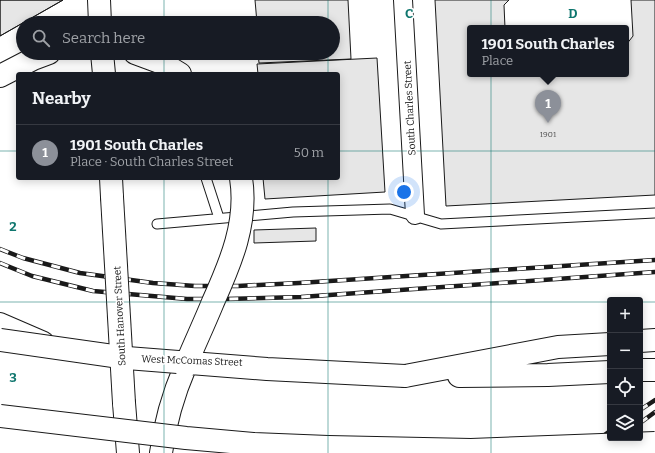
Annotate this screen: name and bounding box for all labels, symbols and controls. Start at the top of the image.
text: C [405,6,413,21]
text: D [568,6,578,21]
search box [16,16,340,60]
popup [467,25,629,77]
icon: search [30,27,52,49]
text: Search here [62,29,145,47]
text: 1901 South Charles [481,35,615,53]
text: Place [481,53,513,68]
street label: South Charles Street [402,60,418,156]
text: Nearby [32,88,91,109]
pin: 1 [535,90,561,123]
house number: 1901 [540,130,557,139]
text: 1901 South Charles [70,136,203,154]
text: 1 [42,145,48,160]
text: 50 m [294,145,324,160]
text: Place · South Charles Street [70,154,233,169]
your location [394,182,414,202]
text: 2 [9,219,17,234]
street label: South Hanover Street [111,265,129,366]
map controls [607,297,643,441]
button: + [607,297,643,333]
button: − [607,333,643,369]
street label: West McComas Street [141,353,243,369]
button: locate [607,369,643,405]
text: 3 [9,370,17,385]
button: layers [607,405,643,441]

